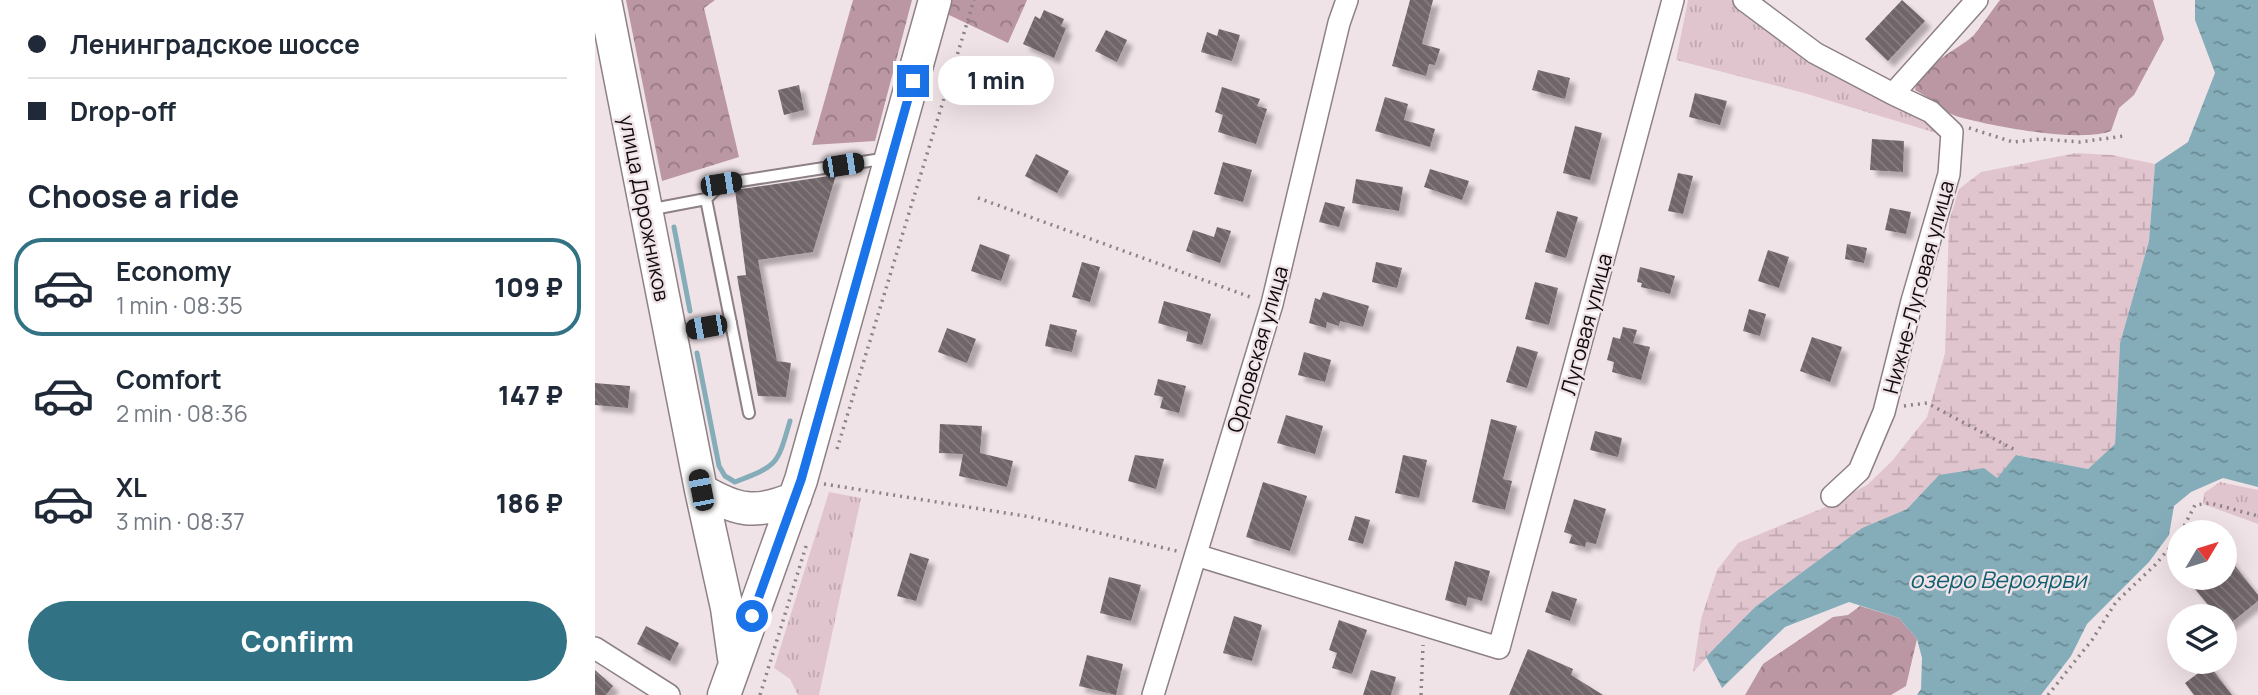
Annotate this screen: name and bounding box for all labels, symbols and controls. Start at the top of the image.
text: Ленинградское шоссе [70,26,360,62]
callout: 1 min [937,56,1053,106]
text: 1 min [967,64,1025,96]
route end [897,65,929,97]
text: Drop-off [70,93,176,129]
street label: улица Дорожников [613,113,677,303]
car [821,151,866,179]
car [699,170,744,198]
text: Choose a ride [28,174,239,218]
street label: Нижне-Луговая улица [1876,177,1960,397]
street label: Луговая улица [1554,250,1618,398]
text: Economy [116,253,231,289]
icon: car [32,256,95,319]
street label: Орловская улица [1220,262,1294,436]
text: 109 ₽ [494,269,563,305]
text: 1 min · 08:35 [116,289,243,321]
car [684,313,729,341]
text: Comfort [116,361,222,397]
icon: car [32,364,95,427]
text: 147 ₽ [498,377,563,413]
text: 2 min · 08:36 [116,397,248,429]
car [687,467,716,513]
text: XL [116,469,147,505]
icon: car [32,472,95,535]
text: 186 ₽ [496,485,563,521]
text: 3 min · 08:37 [116,505,245,537]
north arrow [2167,520,2237,590]
map controls [2167,520,2237,674]
water label: озеро Вероярви [1910,563,2088,595]
route start [736,600,768,632]
button: Confirm [28,601,567,681]
button: layers [2167,604,2237,674]

